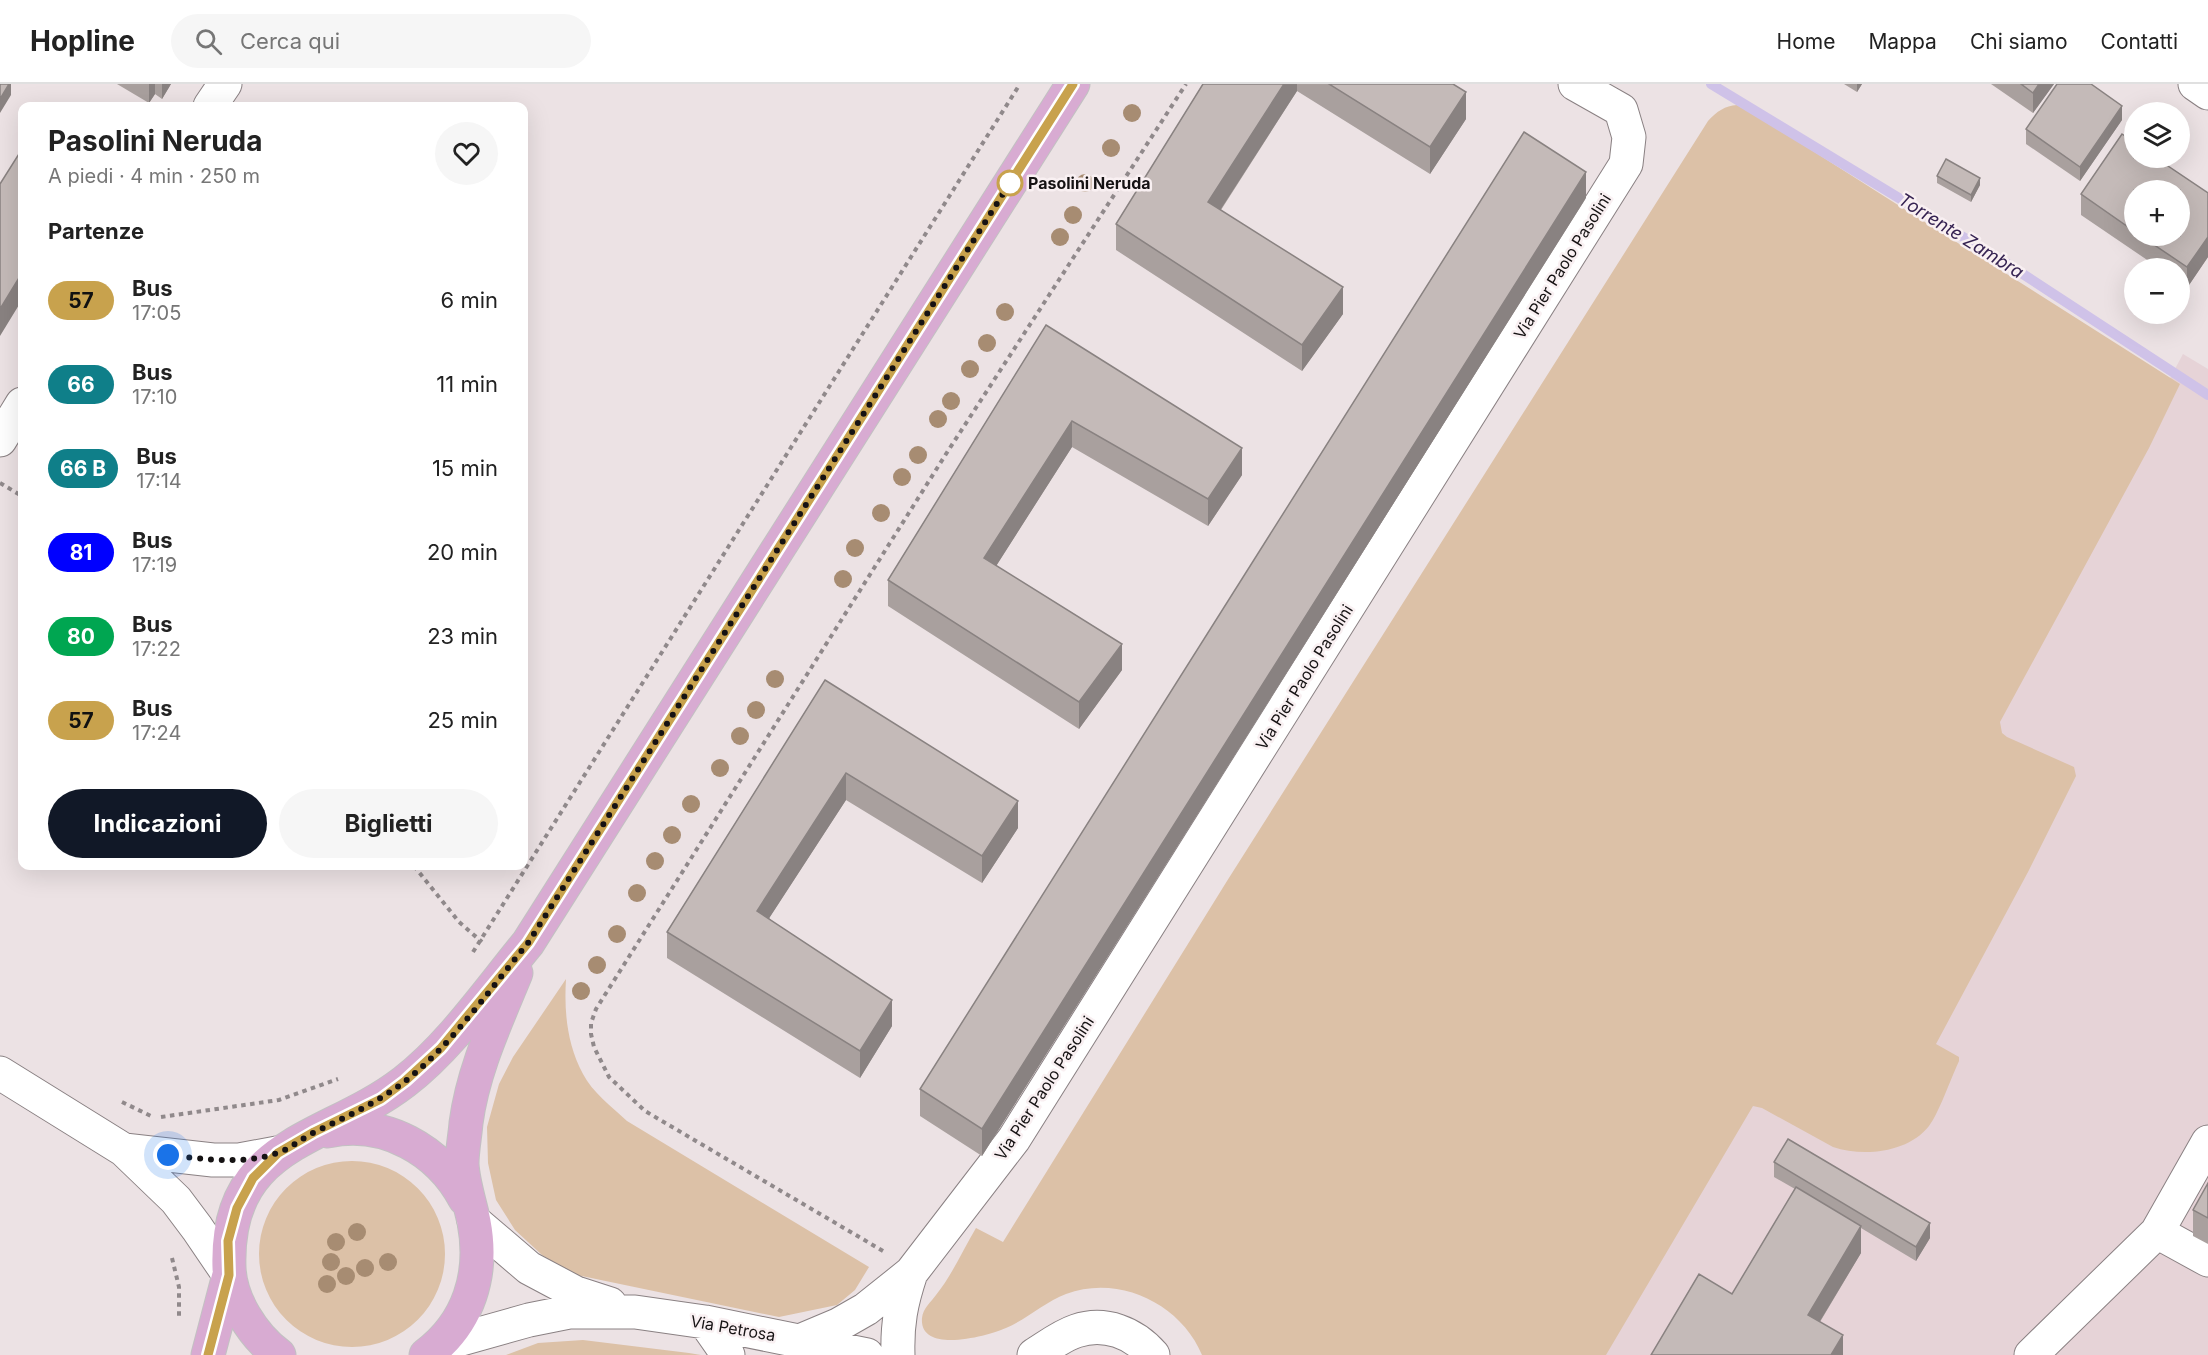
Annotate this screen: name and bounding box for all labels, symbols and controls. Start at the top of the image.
search box [171,14,591,68]
text: Hopline [30,24,135,58]
icon: search [192,25,225,58]
text: Cerca qui [240,28,340,54]
text: Home [1777,29,1835,54]
text: Mappa [1868,29,1937,54]
text: Chi siamo [1970,29,2068,54]
text: Contatti [2101,29,2178,54]
map controls [2124,102,2190,324]
button: layers [2124,102,2190,168]
button: heart [435,122,498,185]
text: Pasolini Neruda [48,124,262,158]
text: A piedi · 4 min · 250 m [48,164,260,188]
marker: Pasolini Neruda [997,170,1023,196]
place label: Pasolini Neruda [1028,173,1151,193]
button: + [2124,180,2190,246]
water label: Torrente Zambra [1895,189,2028,282]
street label: Via Pier Paolo Pasolini [1509,190,1615,342]
text: Partenze [48,218,144,244]
button: − [2124,258,2190,324]
text: Bus [132,275,173,301]
text: 6 min [441,287,498,313]
text: 57 [68,288,94,313]
text: 17:05 [132,301,181,325]
text: Bus [132,359,173,385]
text: 11 min [436,371,498,397]
text: 66 [67,372,95,397]
text: 17:10 [132,385,177,409]
text: Bus [136,443,177,469]
text: 15 min [432,455,498,481]
text: 66 B [60,456,106,481]
text: 17:14 [136,469,182,493]
text: Bus [132,527,173,553]
text: 20 min [427,539,498,565]
text: 81 [70,540,92,565]
text: 17:19 [132,553,177,577]
street label: Via Pier Paolo Pasolini [1251,601,1357,753]
text: Bus [132,611,173,637]
text: 23 min [427,623,498,649]
text: 80 [67,624,95,649]
text: 17:22 [132,637,181,661]
text: Bus [132,695,173,721]
text: 25 min [427,707,498,733]
text: 57 [68,708,94,733]
text: 17:24 [132,721,181,745]
button: Indicazioni [48,789,267,858]
button: Biglietti [279,789,498,858]
street label: Via Pier Paolo Pasolini [990,1012,1098,1164]
your location [153,1140,183,1170]
street label: Via Petrosa [689,1311,777,1345]

